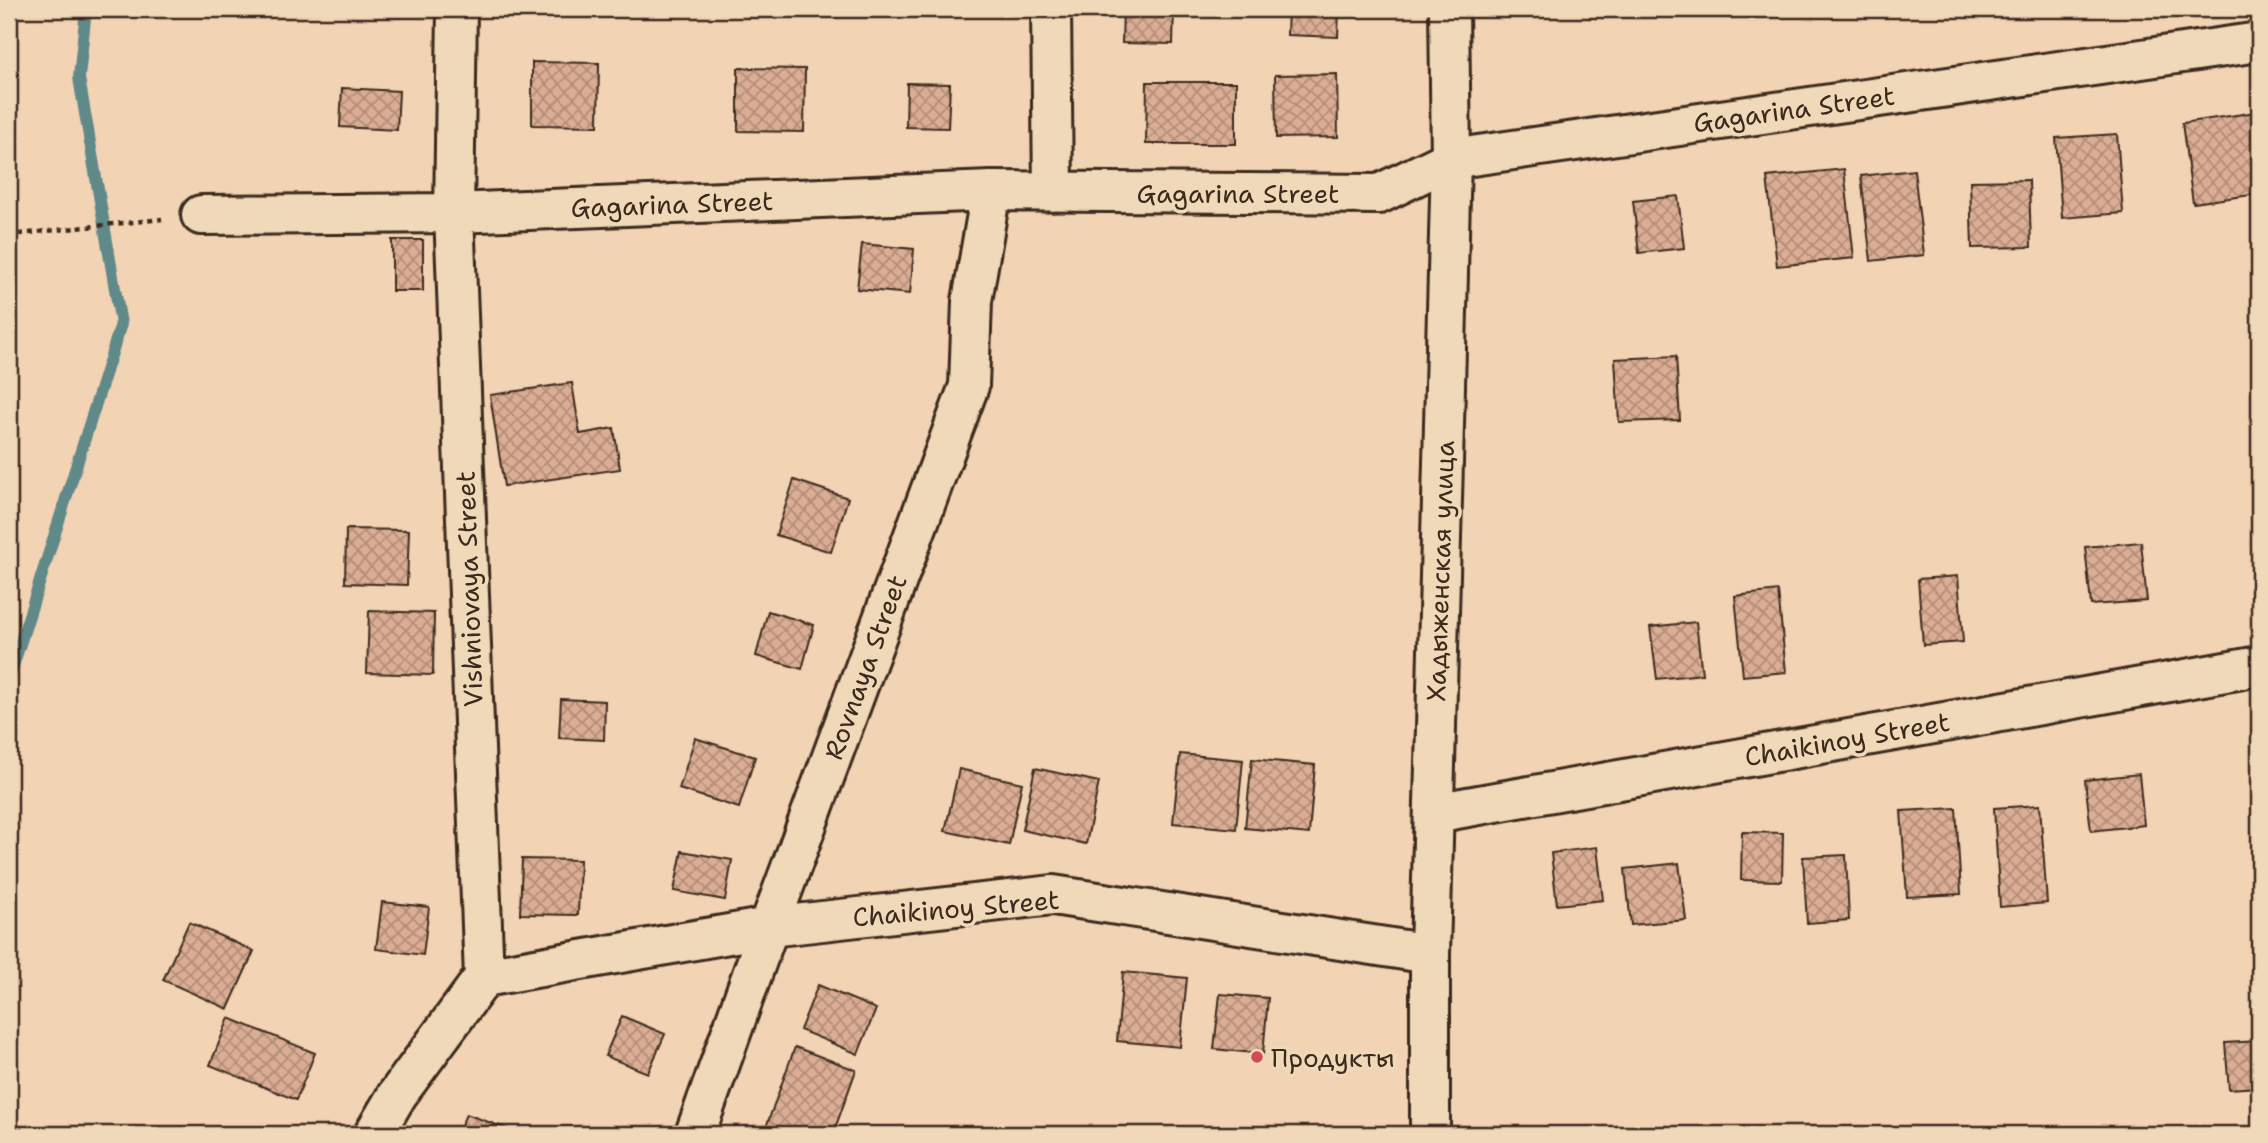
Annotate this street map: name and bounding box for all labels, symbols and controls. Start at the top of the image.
street label: Gagarina Street [1691,78,1897,140]
street label: Gagarina Street [1137,176,1339,211]
street label: Gagarina Street [570,183,774,225]
street label: Хадыженская улица [1418,440,1462,702]
street label: Vishniovaya Street [447,470,491,708]
street label: Rovnaya Street [815,570,915,764]
street label: Chaikinoy Street [1742,704,1952,774]
street label: Chaikinoy Street [851,882,1061,934]
place label: Продукты [1271,1040,1395,1075]
marker: Продукты [1249,1049,1265,1065]

